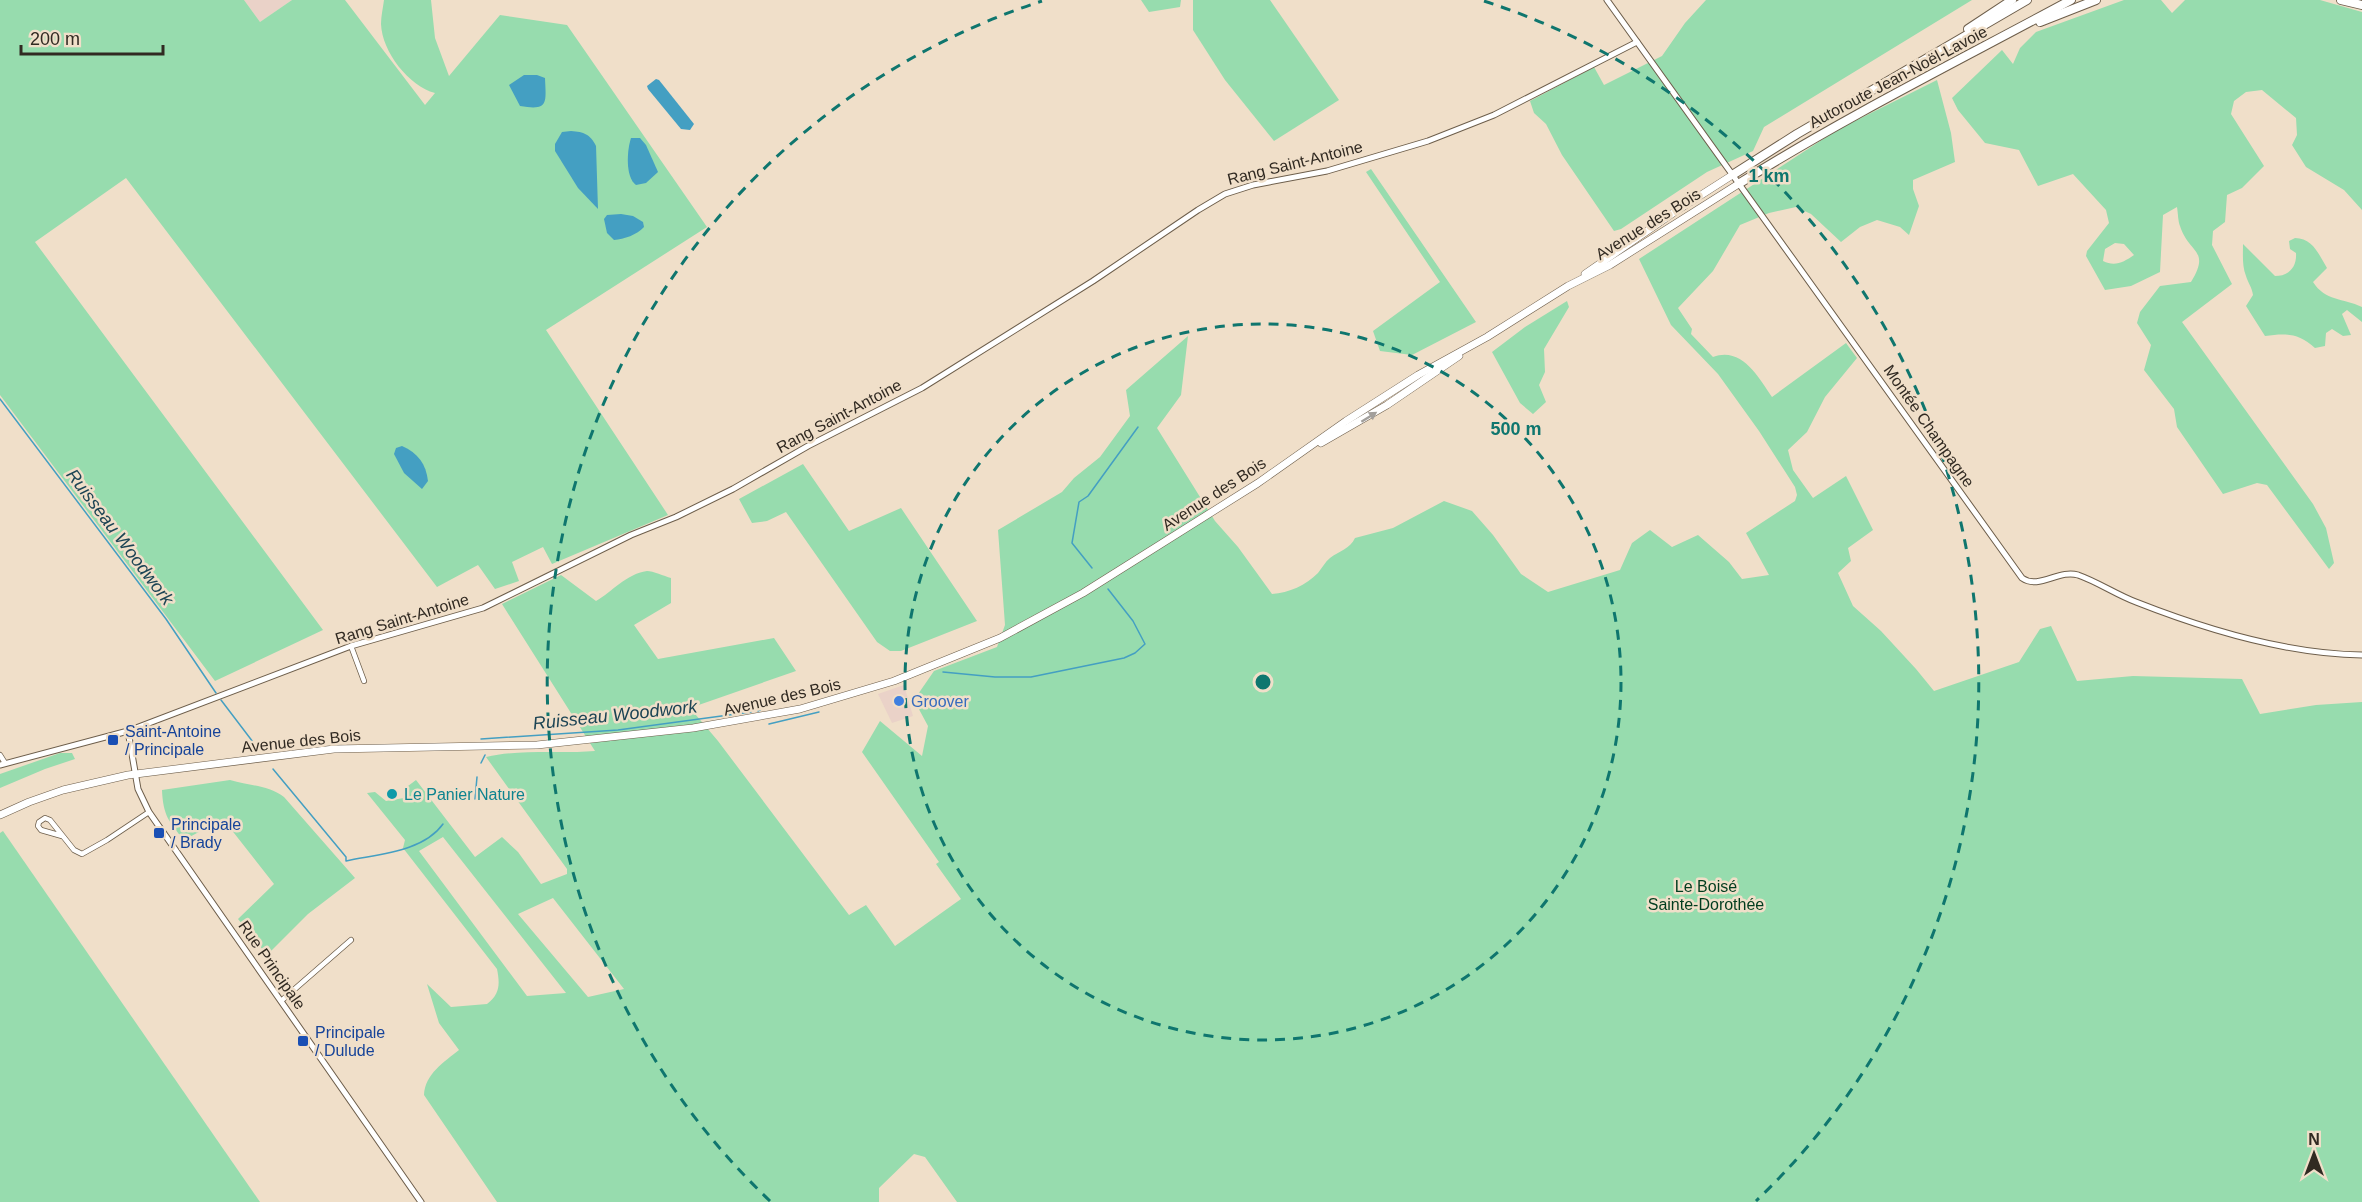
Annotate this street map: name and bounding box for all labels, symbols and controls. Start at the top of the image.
scale bar [21,18,164,56]
street label: Autoroute Jean-Noël-Lavoie [1806,23,1990,131]
text: 200 m [30,29,80,49]
street label: Rang Saint-Antoine [1226,138,1364,188]
text: 1 km [1748,166,1790,186]
street label: Avenue des Bois [1593,185,1703,263]
street label: Montée Champagne [1880,362,1978,490]
street label: Rang Saint-Antoine [774,376,904,456]
one-way arrow [1361,411,1377,422]
text: 500 m [1490,419,1542,439]
street label: Avenue des Bois [1159,454,1269,534]
water label: Ruisseau Woodwork [62,465,178,610]
street label: Rang Saint-Antoine [333,591,471,647]
centre of rings [1253,672,1273,692]
street label: Avenue des Bois [722,675,842,719]
place label: Groover [911,693,969,710]
marker: Groover [892,694,906,708]
water label: Ruisseau Woodwork [532,696,699,734]
place label: Saint-Antoine / Principale [125,723,221,758]
street label: Avenue des Bois [241,726,361,756]
marker: Saint-Antoine / Principale [106,733,120,747]
place label: Le Panier Nature [404,786,525,803]
marker: Le Panier Nature [385,787,399,801]
place label: Principale / Brady [171,816,241,851]
marker: Principale / Brady [152,826,166,840]
park label: Le Boisé Sainte-Dorothée [1648,878,1764,913]
street label: Rue Principale [235,918,309,1013]
place label: Principale / Dulude [315,1024,385,1059]
marker: Principale / Dulude [296,1034,310,1048]
north arrow [2284,1124,2344,1184]
text: N [2308,1131,2320,1148]

